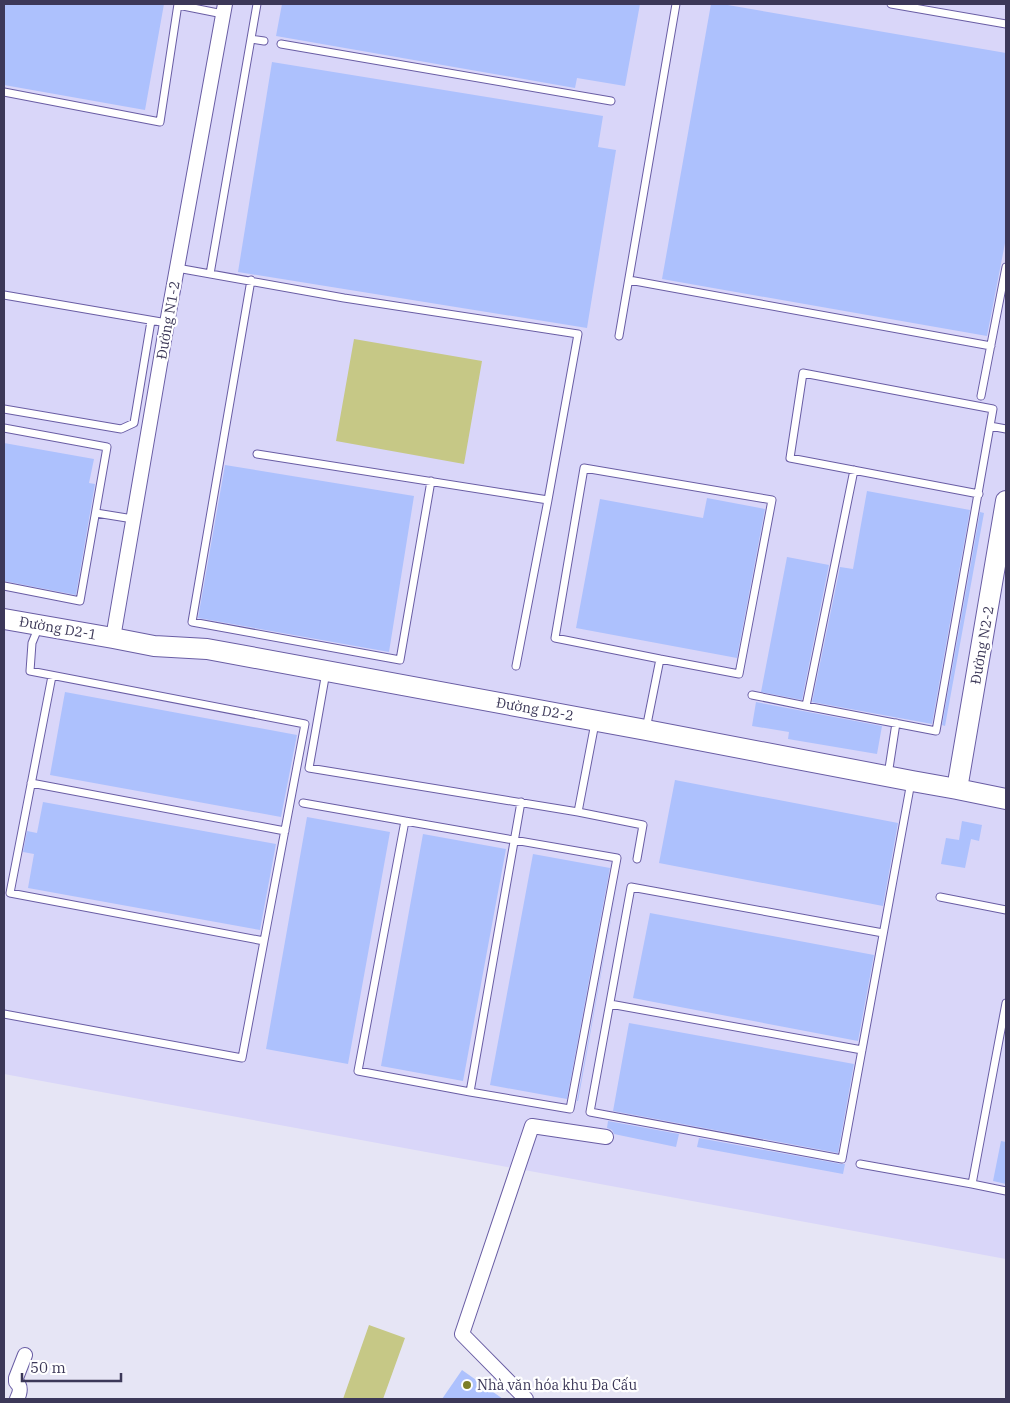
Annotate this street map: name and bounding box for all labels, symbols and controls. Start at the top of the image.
street label: Đường N1-2 [152,279,184,361]
street label: Đường N2-2 [966,604,998,686]
street label: Đường D2-1 [18,612,98,644]
street label: Đường D2-2 [495,693,575,725]
scale bar [22,1350,121,1382]
text: 50 m [30,1358,66,1377]
place label: Nhà văn hóa khu Đa Cấu [477,1376,637,1394]
marker: Nhà văn hóa khu Đa Cấu [461,1379,473,1391]

